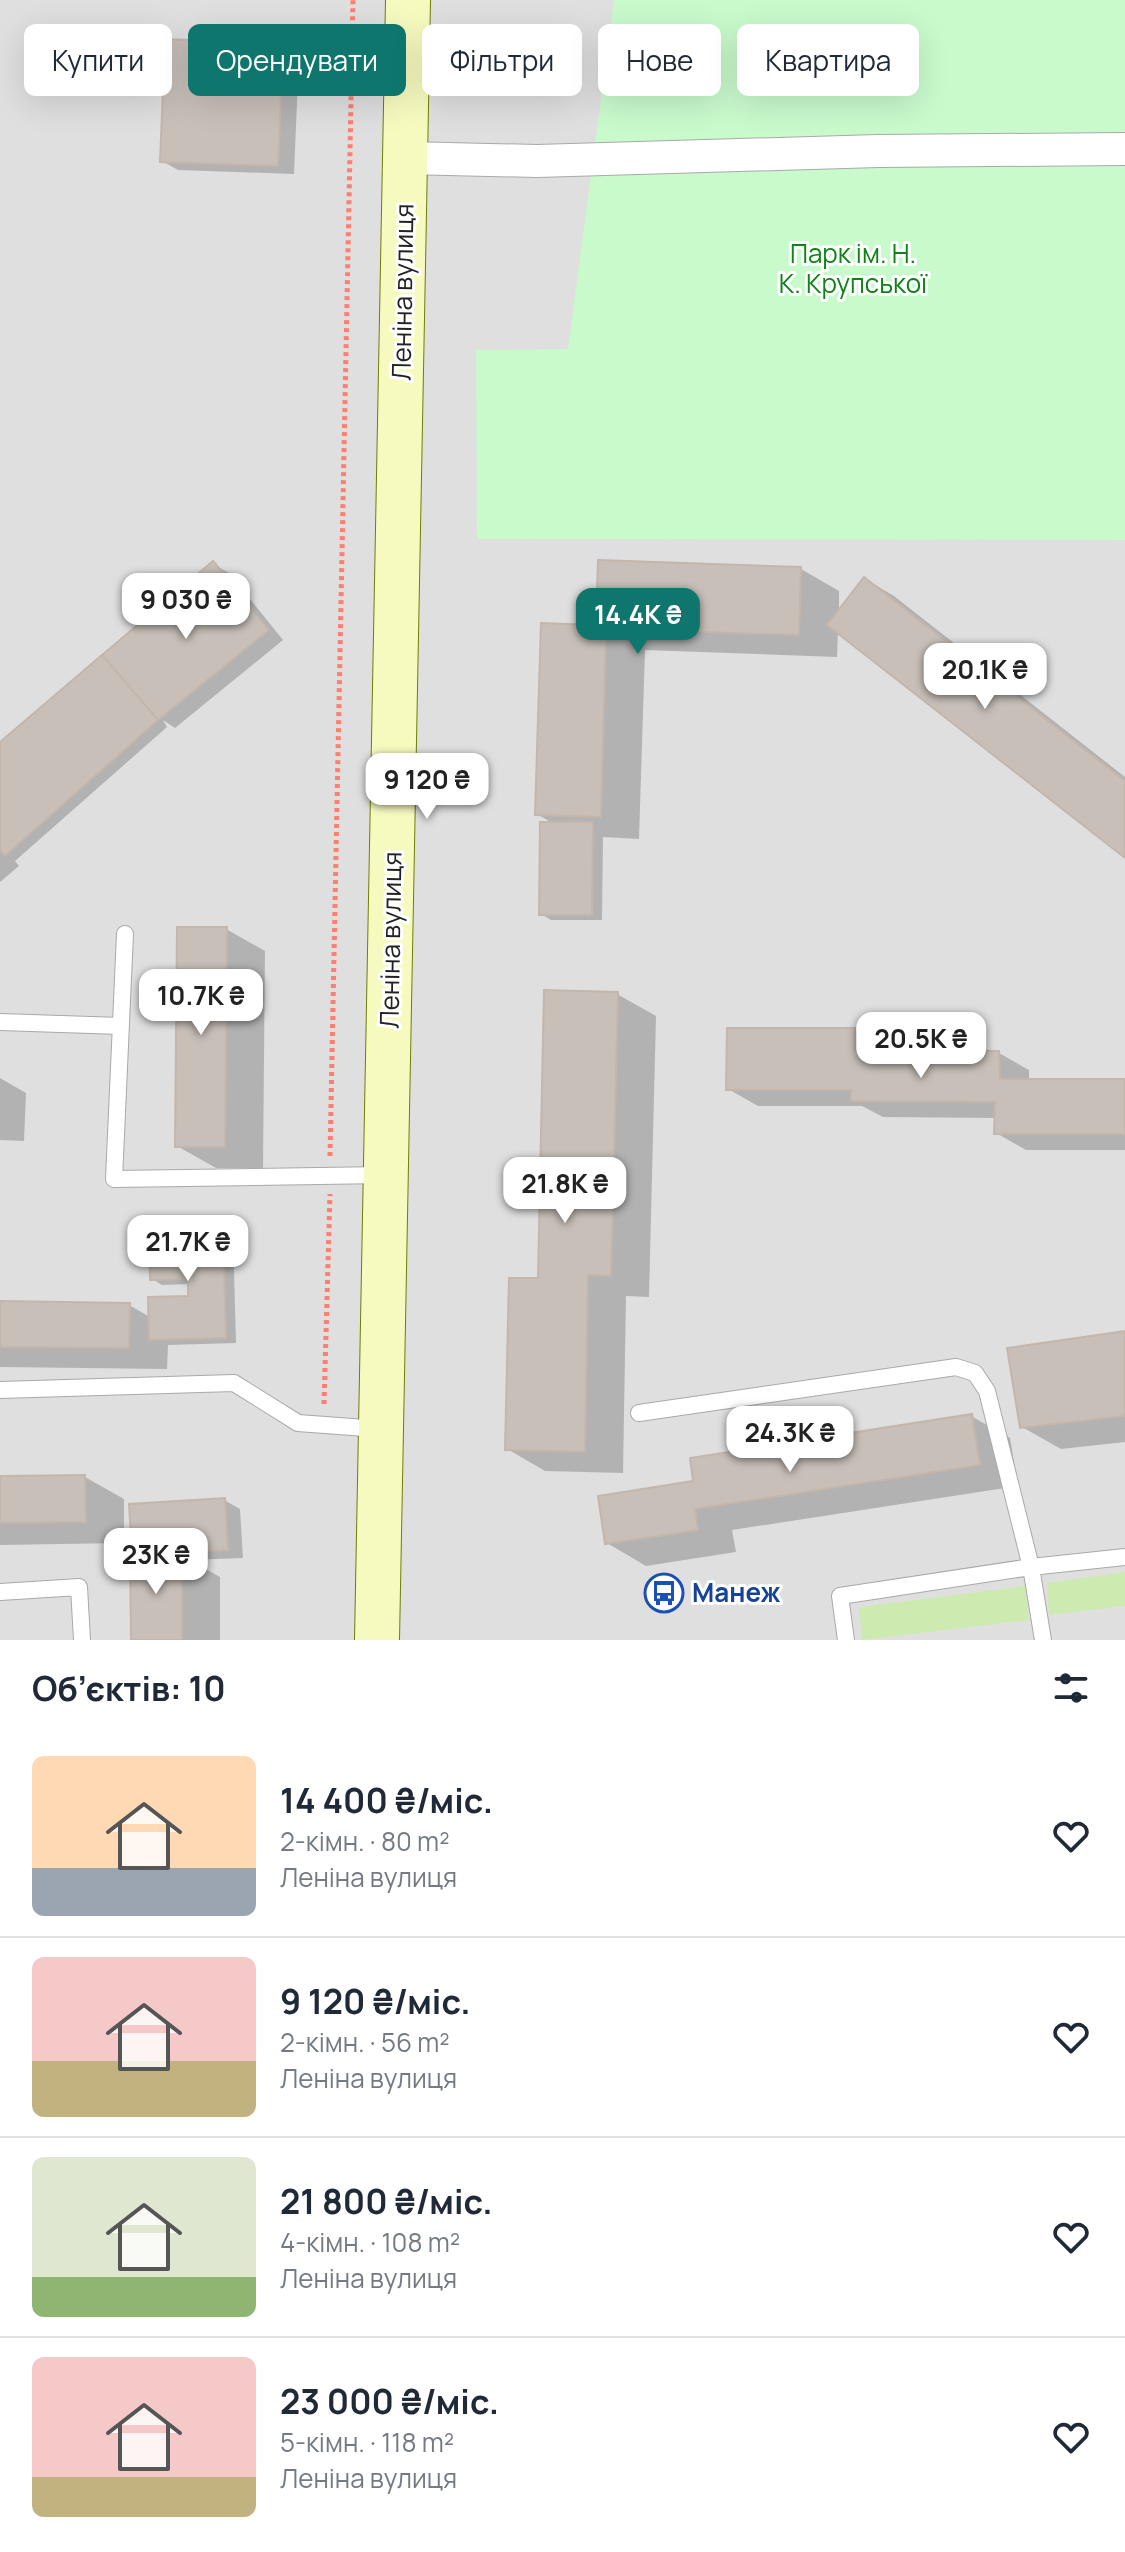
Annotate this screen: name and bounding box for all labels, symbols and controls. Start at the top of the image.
chip: Купити [24,24,172,96]
chip: Орендувати [188,24,406,96]
chip: Фільтри [422,24,582,96]
chip: Нове [598,24,721,96]
chip: Квартира [737,24,919,96]
street label: Леніна вулиця [382,203,422,381]
park label: Парк ім. Н. К. Крупської [779,235,928,301]
pin: 9 030 ₴ [112,573,260,641]
text: 9 030 ₴ [140,581,232,617]
pin: 14.4K ₴ [564,588,712,656]
text: 14.4K ₴ [594,596,682,632]
pin: 20.1K ₴ [911,643,1059,711]
text: 20.1K ₴ [942,651,1028,687]
pin: 9 120 ₴ [353,753,501,821]
text: 9 120 ₴ [384,761,470,797]
street label: Леніна вулиця [370,851,410,1029]
pin: 10.7K ₴ [127,969,275,1037]
text: 10.7K ₴ [157,977,245,1013]
pin: 20.5K ₴ [847,1012,995,1080]
text: 20.5K ₴ [874,1020,968,1056]
pin: 21.8K ₴ [491,1157,639,1225]
text: 21.8K ₴ [521,1165,609,1201]
pin: 21.7K ₴ [114,1215,262,1283]
text: 21.7K ₴ [145,1223,231,1259]
pin: 24.3K ₴ [716,1406,864,1474]
text: 24.3K ₴ [744,1414,836,1450]
pin: 23K ₴ [100,1528,212,1596]
text: 23K ₴ [122,1536,190,1572]
bus stop icon: Манеж [643,1572,685,1614]
place label: Манеж [692,1574,781,1610]
text: Об’єктів: 10 [32,1665,226,1711]
icon: filters [1049,1666,1093,1710]
text: 14 400 ₴/міс. [280,1777,493,1823]
icon: home [96,1788,192,1884]
icon: heart [1049,1814,1093,1858]
text: 2-кімн. · 80 m² [280,1823,450,1859]
text: Леніна вулиця [280,1859,457,1895]
text: 9 120 ₴/міс. [280,1978,471,2024]
icon: home [96,1989,192,2085]
icon: heart [1049,2015,1093,2059]
text: 2-кімн. · 56 m² [280,2024,450,2060]
text: Леніна вулиця [280,2060,457,2096]
text: 21 800 ₴/міс. [280,2178,493,2224]
icon: home [96,2189,192,2285]
icon: heart [1049,2215,1093,2259]
text: 4-кімн. · 108 m² [280,2224,460,2260]
text: Леніна вулиця [280,2260,457,2296]
text: 23 000 ₴/міс. [280,2378,499,2424]
icon: home [96,2389,192,2485]
icon: heart [1049,2415,1093,2459]
text: 5-кімн. · 118 m² [280,2424,454,2460]
text: Леніна вулиця [280,2460,457,2496]

